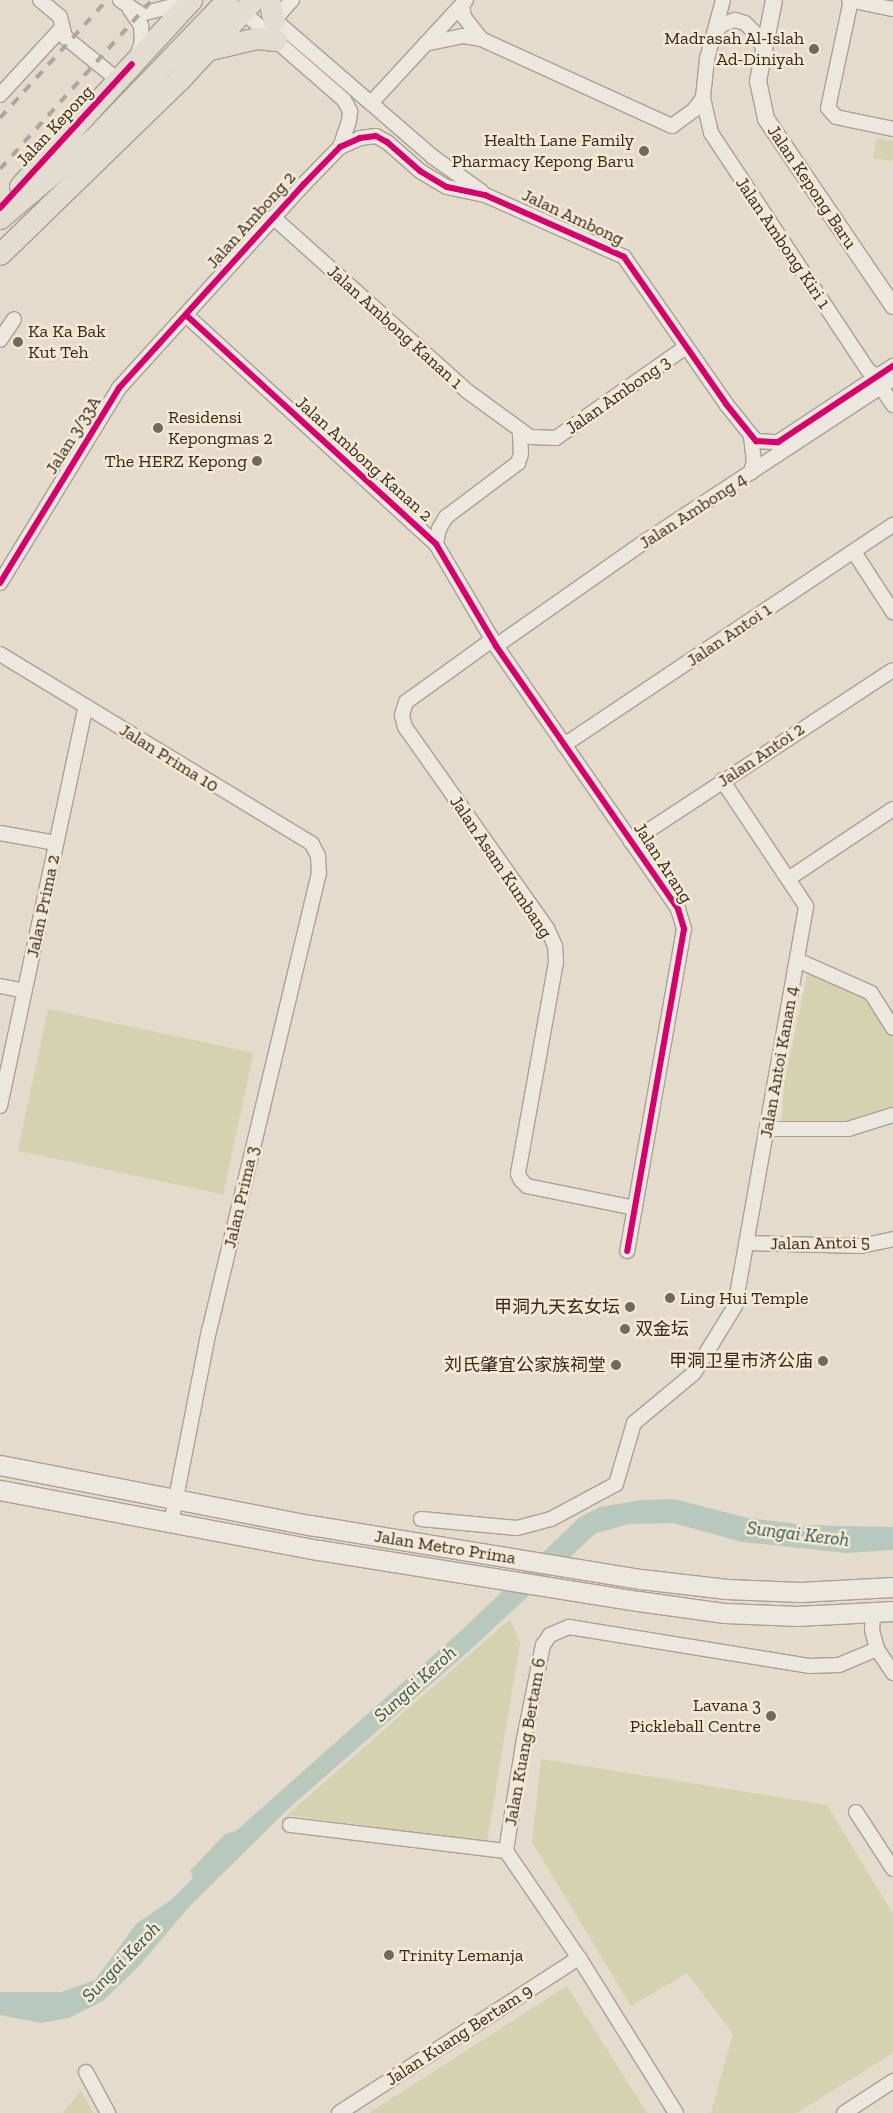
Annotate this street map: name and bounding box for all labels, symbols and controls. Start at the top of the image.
place label: Madrasah Al-Islah Ad-Diniyah [664,28,804,70]
marker: Madrasah Al-Islah Ad-Diniyah [808,43,820,55]
street label: Jalan Kepong [12,81,98,171]
street label: Jalan Kepong Baru [763,121,861,253]
place label: Health Lane Family Pharmacy Kepong Baru [451,130,634,172]
marker: Health Lane Family Pharmacy Kepong Baru [638,145,650,157]
street label: Jalan Ambong 2 [202,167,300,273]
street label: Jalan Ambong Kiri 1 [731,173,835,313]
street label: Jalan Ambong [518,184,628,250]
street label: Jalan Ambong Kanan 1 [323,260,467,394]
place label: Ka Ka Bak Kut Teh [28,321,106,364]
marker: Ka Ka Bak Kut Teh [12,336,24,348]
street label: Jalan Ambong 3 [561,351,675,439]
street label: Jalan 3/33A [40,392,106,478]
street label: Jalan Ambong Kanan 2 [291,392,437,526]
place label: Residensi Kepongmas 2 [168,407,272,449]
marker: Residensi Kepongmas 2 [152,422,164,434]
place label: The HERZ Kepong [104,450,247,472]
marker: The HERZ Kepong [251,455,263,467]
street label: Jalan Ambong 4 [635,468,751,554]
street label: Jalan Antoi 1 [682,599,776,671]
street label: Jalan Antoi 2 [713,718,809,792]
street label: Jalan Prima 10 [115,719,223,797]
street label: Jalan Asam Kumbang [445,791,557,943]
street label: Jalan Arang [629,818,697,908]
street label: Jalan Prima 2 [22,852,64,960]
street label: Jalan Antoi Kanan 4 [755,984,803,1140]
street label: Jalan Prima 3 [219,1144,263,1250]
street label: Jalan Antoi 5 [770,1231,870,1255]
place label: Ling Hui Temple [680,1287,809,1309]
marker: Ling Hui Temple [664,1292,676,1304]
place label: 甲洞九天玄女坛 [494,1296,620,1318]
marker: 甲洞九天玄女坛 [624,1301,636,1313]
place label: 双金坛 [635,1318,689,1340]
marker: 双金坛 [619,1323,631,1335]
place label: 甲洞卫星市济公庙 [669,1350,813,1372]
place label: 刘氏肇宜公家族祠堂 [444,1354,606,1376]
marker: 甲洞卫星市济公庙 [817,1355,829,1367]
marker: 刘氏肇宜公家族祠堂 [610,1359,622,1371]
water label: Sungai Keroh [745,1516,851,1552]
street label: Jalan Metro Prima [373,1525,517,1569]
water label: Sungai Keroh [369,1641,461,1727]
street label: Jalan Kuang Bertam 6 [500,1656,550,1828]
place label: Lavana 3 Pickleball Centre [630,1695,761,1738]
marker: Lavana 3 Pickleball Centre [765,1710,777,1722]
water label: Sungai Keroh [77,1917,165,2007]
place label: Trinity Lemanja [399,1944,524,1966]
marker: Trinity Lemanja [383,1949,395,1961]
street label: Jalan Kuang Bertam 9 [382,1980,536,2090]

